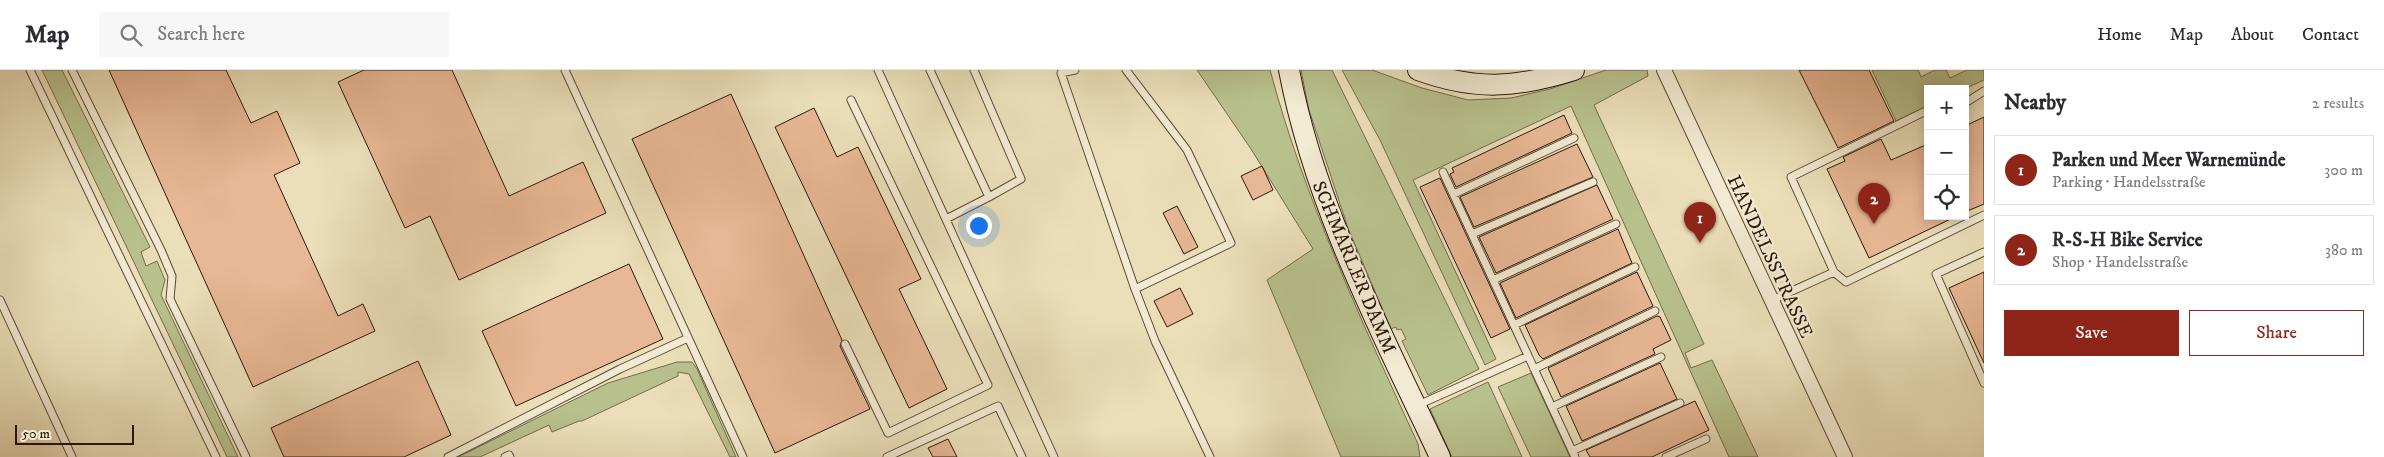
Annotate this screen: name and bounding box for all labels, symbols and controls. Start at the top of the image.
search box [99,12,449,57]
text: Map [25,20,69,50]
icon: search [117,21,145,49]
text: Search here [157,23,245,46]
text: Home [2097,24,2142,46]
text: Map [2170,24,2203,46]
text: About [2231,24,2274,46]
text: Contact [2302,24,2359,46]
map controls [1924,85,1969,220]
button: + [1924,85,1969,130]
text: Nearby [2004,90,2066,116]
text: 2 results [2312,93,2364,113]
button: − [1924,130,1969,175]
text: Parken und Meer Warnemünde [2052,149,2286,172]
text: 1 [2018,160,2024,180]
text: 300 m [2324,160,2363,180]
street label: HANDELSSTRASSE [1722,171,1818,342]
text: Parking · Handelsstraße [2052,172,2206,192]
button: locate [1924,175,1969,220]
street label: SCHMARLER DAMM [1307,178,1400,357]
pin: 2 [1858,183,1890,224]
pin: 1 [1684,202,1716,243]
your location [966,213,992,239]
text: R-S-H Bike Service [2052,229,2203,252]
text: 2 [2017,240,2025,260]
text: 380 m [2325,240,2363,260]
text: Shop · Handelsstraße [2052,252,2188,272]
button: Save [2004,310,2179,356]
button: Share [2189,310,2364,356]
scale bar [15,422,134,445]
text: 50 m [22,425,50,443]

